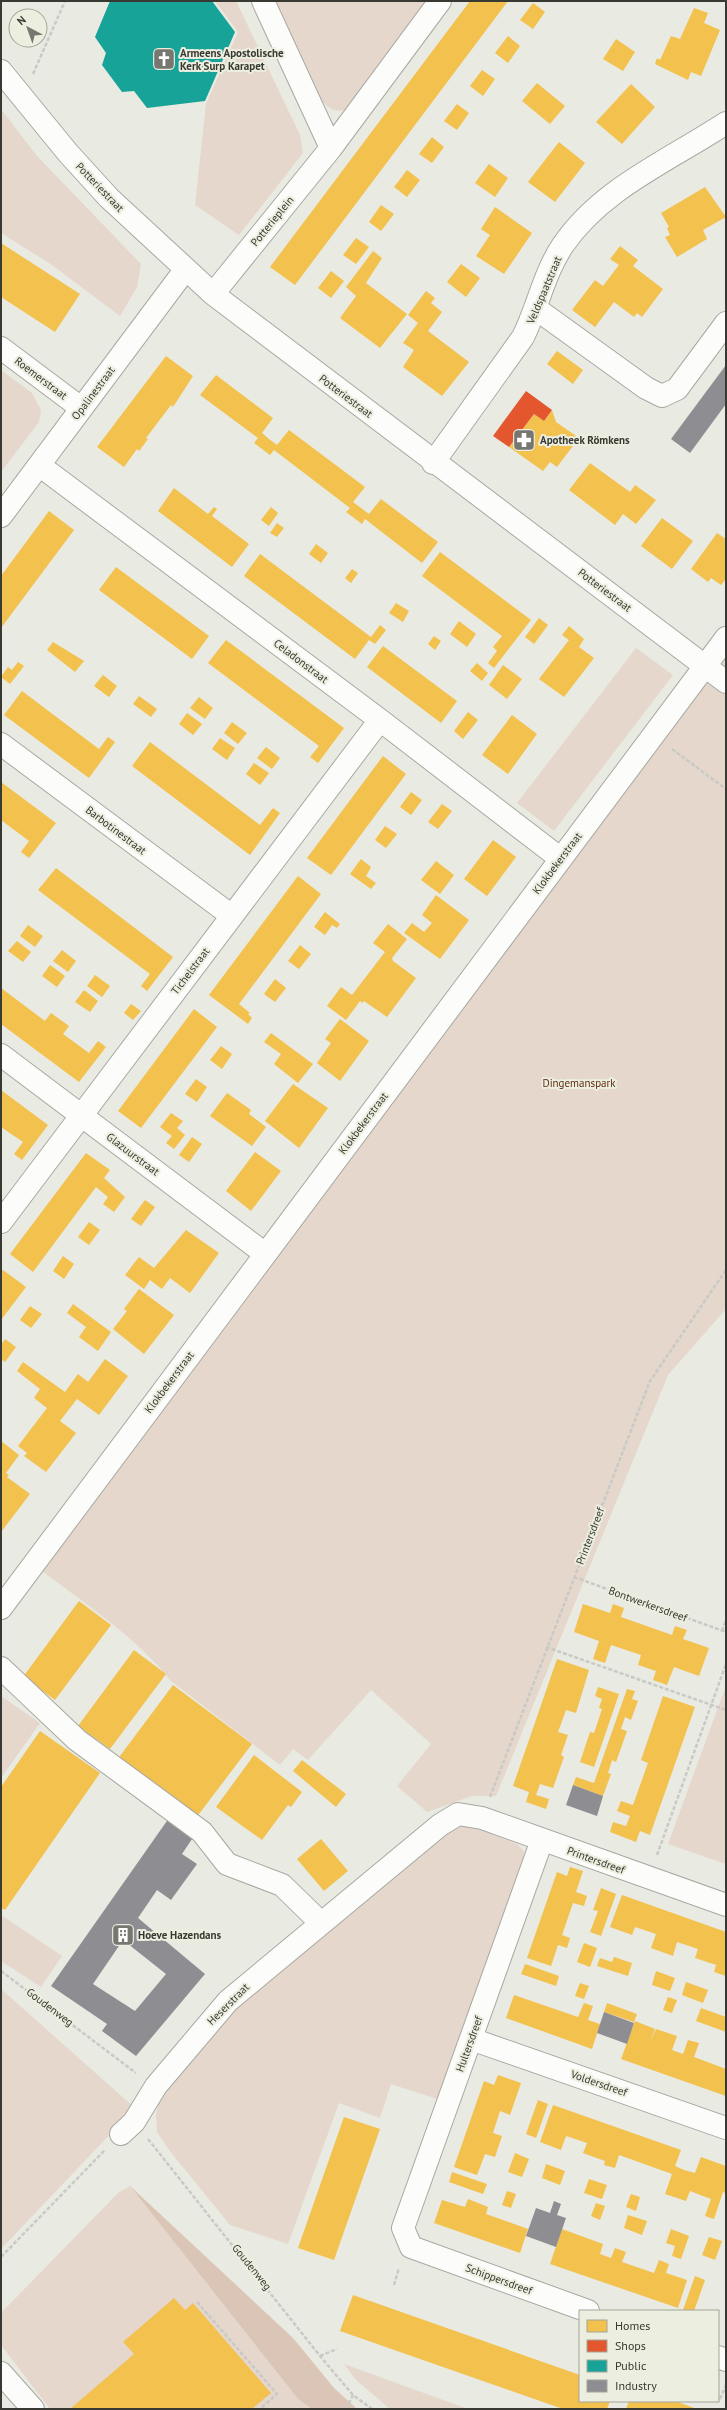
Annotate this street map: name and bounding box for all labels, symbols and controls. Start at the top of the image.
north arrow [8,8,48,48]
text: N [14,13,29,28]
church icon: Armeens Apostolische Kerk Surp Karapet [151,46,177,72]
place label: Armeens Apostolische Kerk Surp Karapet [180,46,284,73]
street label: Potteriestraat [73,159,127,215]
street label: Potterieplein [247,193,297,249]
street label: Veldspaatstraat [523,254,565,327]
street label: Roemerstraat [12,354,70,403]
street label: Opalinestraat [68,363,118,423]
street label: Potteriestraat [316,371,376,421]
pharmacy icon: Apotheek Römkens [511,427,537,453]
place label: Apotheek Römkens [540,433,630,447]
street label: Potteriestraat [575,565,635,615]
street label: Celadonstraat [271,636,331,686]
street label: Barbotinestraat [83,803,149,858]
street label: Klokbekerstraat [529,829,585,897]
street label: Tichelstraat [168,944,212,997]
park label: Dingemanspark [542,1076,616,1090]
street label: Klokbekerstraat [335,1089,391,1157]
street label: Glazuurstraat [104,1130,162,1179]
street label: Klokbekerstraat [141,1348,197,1416]
street label: Printersdreef [573,1505,608,1567]
street label: Bontwerkersdreef [607,1583,690,1625]
street label: Printersdreef [565,1843,627,1877]
building icon: Hoeve Hazendans [110,1922,136,1948]
place label: Hoeve Hazendans [138,1928,222,1942]
street label: Heserstraat [204,1980,252,2028]
street label: Goudenweg [24,1985,76,2029]
street label: Hultersdreef [452,2014,486,2074]
street label: Voldersdreef [568,2066,630,2099]
street label: Goudenweg [229,2241,275,2293]
street label: Schippersdreef [464,2260,535,2298]
legend [579,2310,719,2402]
text: Homes [615,2318,650,2333]
text: Shops [615,2338,646,2353]
text: Public [615,2358,647,2373]
text: Industry [615,2378,657,2393]

